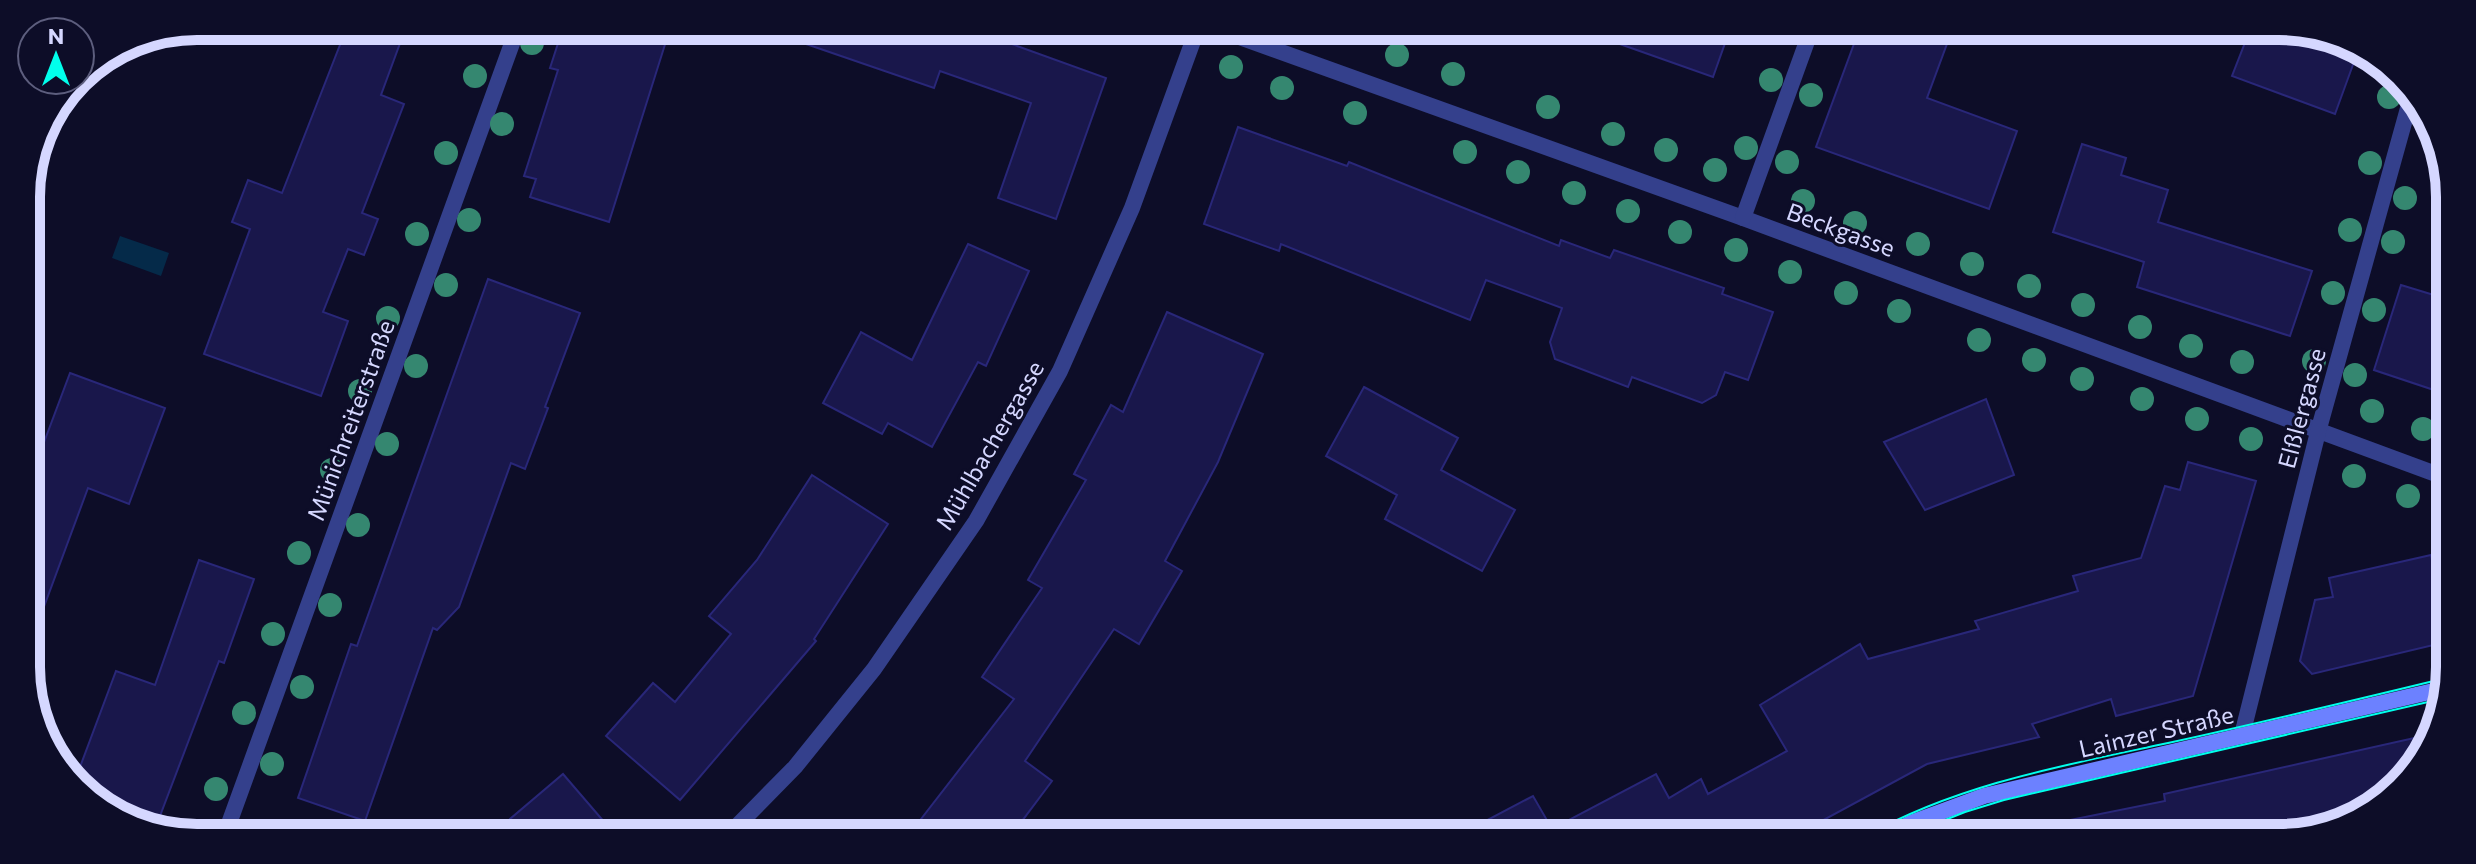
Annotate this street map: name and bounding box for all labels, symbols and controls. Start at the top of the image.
north arrow [16,16,96,96]
text: N [48,22,64,49]
street label: Beckgasse [1783,196,1899,262]
street label: Münichreiterstraße [300,316,400,524]
street label: Elßlergasse [2271,345,2331,471]
street label: Mühlbachergasse [929,355,1049,535]
street label: Lainzer Straße [2076,699,2236,763]

